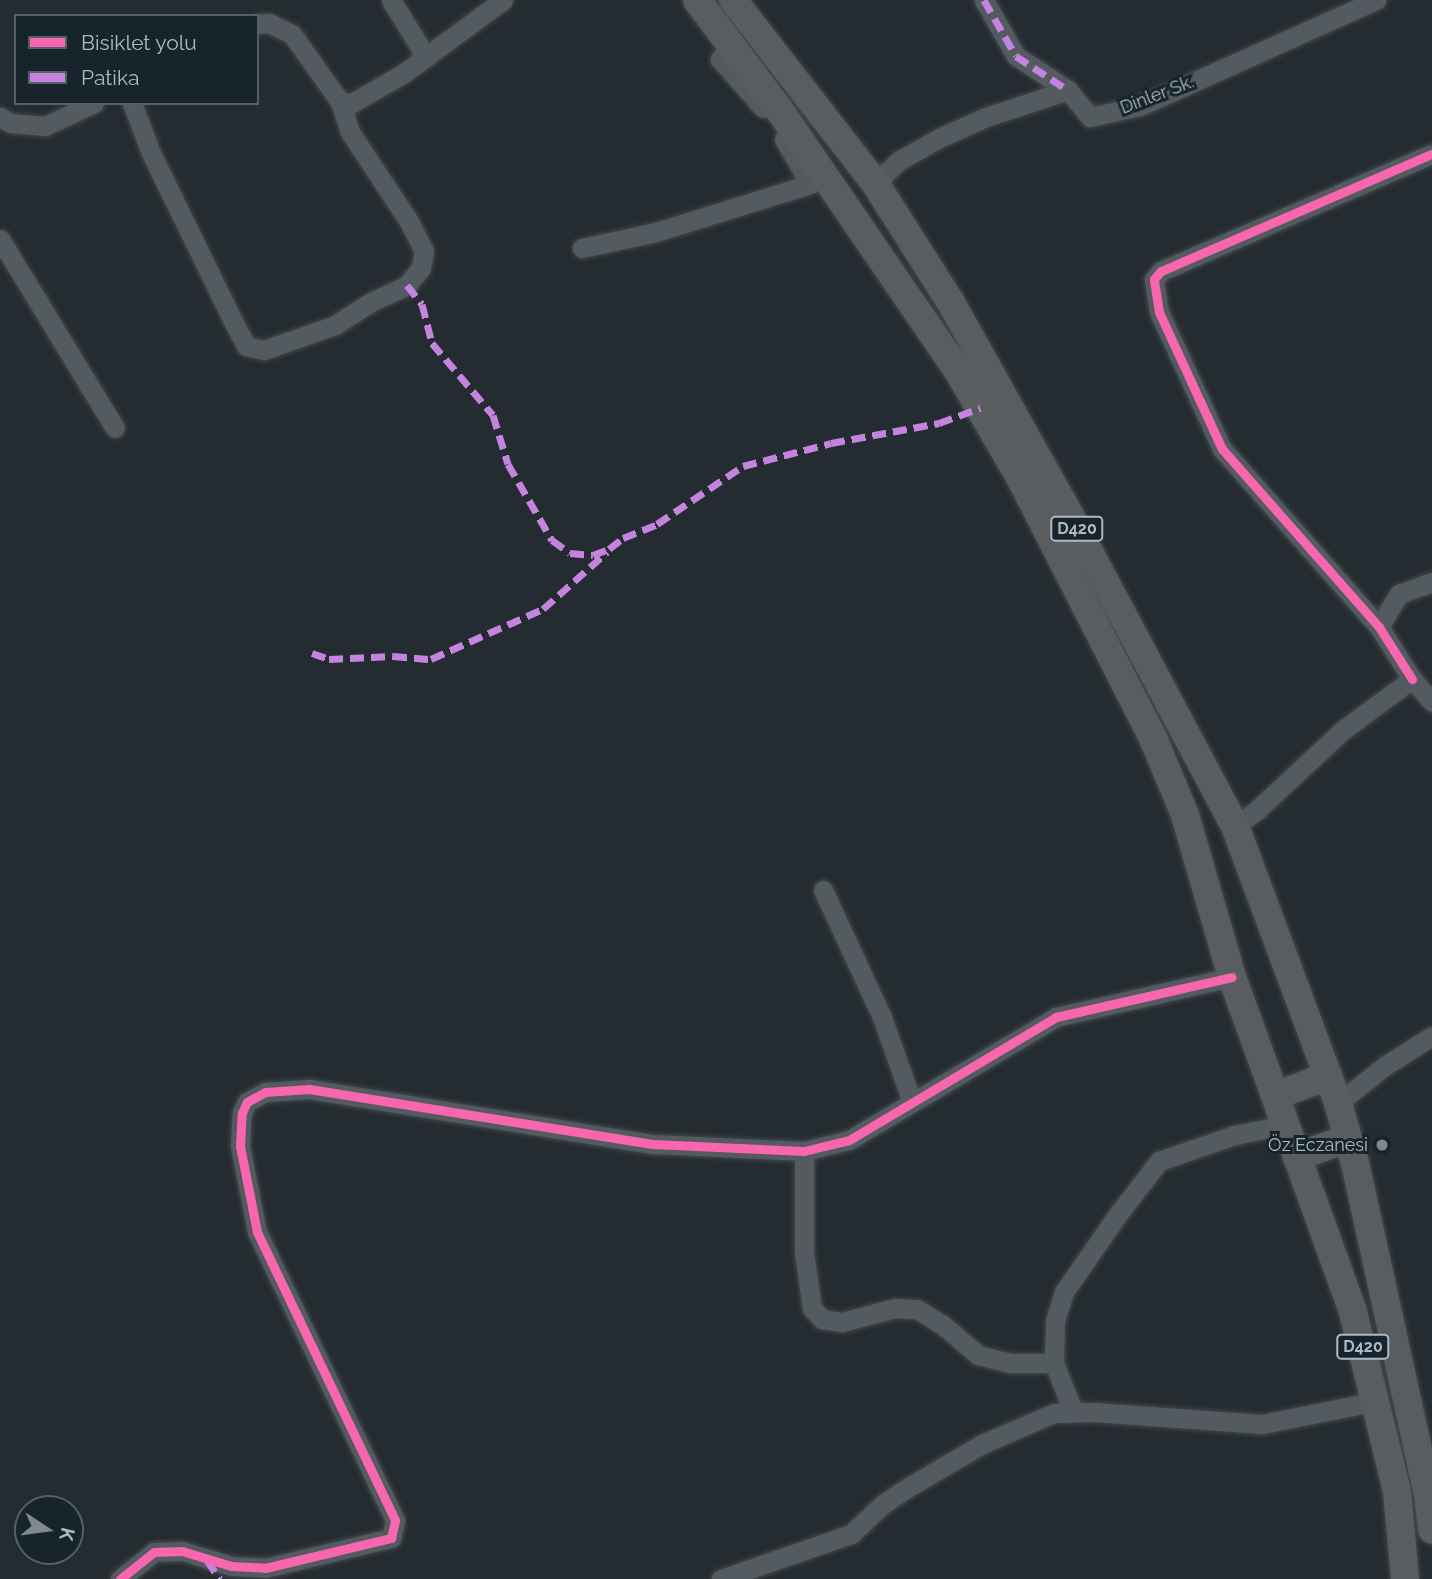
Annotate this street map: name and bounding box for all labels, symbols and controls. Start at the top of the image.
legend [14,14,259,105]
text: Bisiklet yolu [81,30,197,55]
text: Patika [81,65,139,90]
street label: Dinler Sk. [1117,71,1197,119]
road number: D420 [1049,516,1105,542]
place label: Öz Eczanesi [1268,1134,1368,1156]
marker: Öz Eczanesi [1374,1137,1390,1153]
road number: D420 [1335,1334,1391,1359]
north arrow [14,1495,84,1565]
text: K [55,1526,80,1543]

